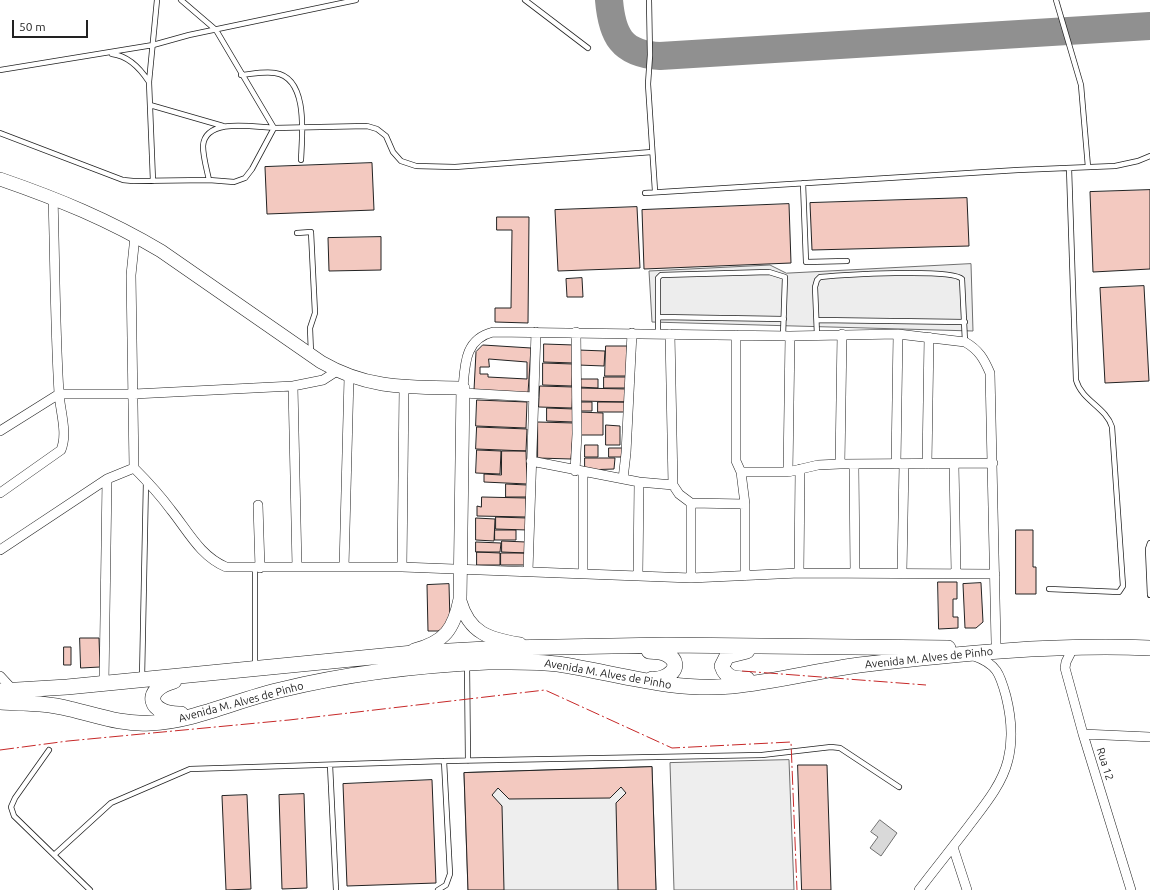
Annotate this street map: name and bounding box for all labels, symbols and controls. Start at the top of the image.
scale bar [14,12,90,38]
text: 50 m [19,20,46,33]
street label: Avenida M. Alves de Pinho [864,645,994,671]
street label: Avenida M. Alves de Pinho [543,656,673,692]
street label: Avenida M. Alves de Pinho [177,679,305,725]
street label: Rua 12 [1094,746,1116,782]

